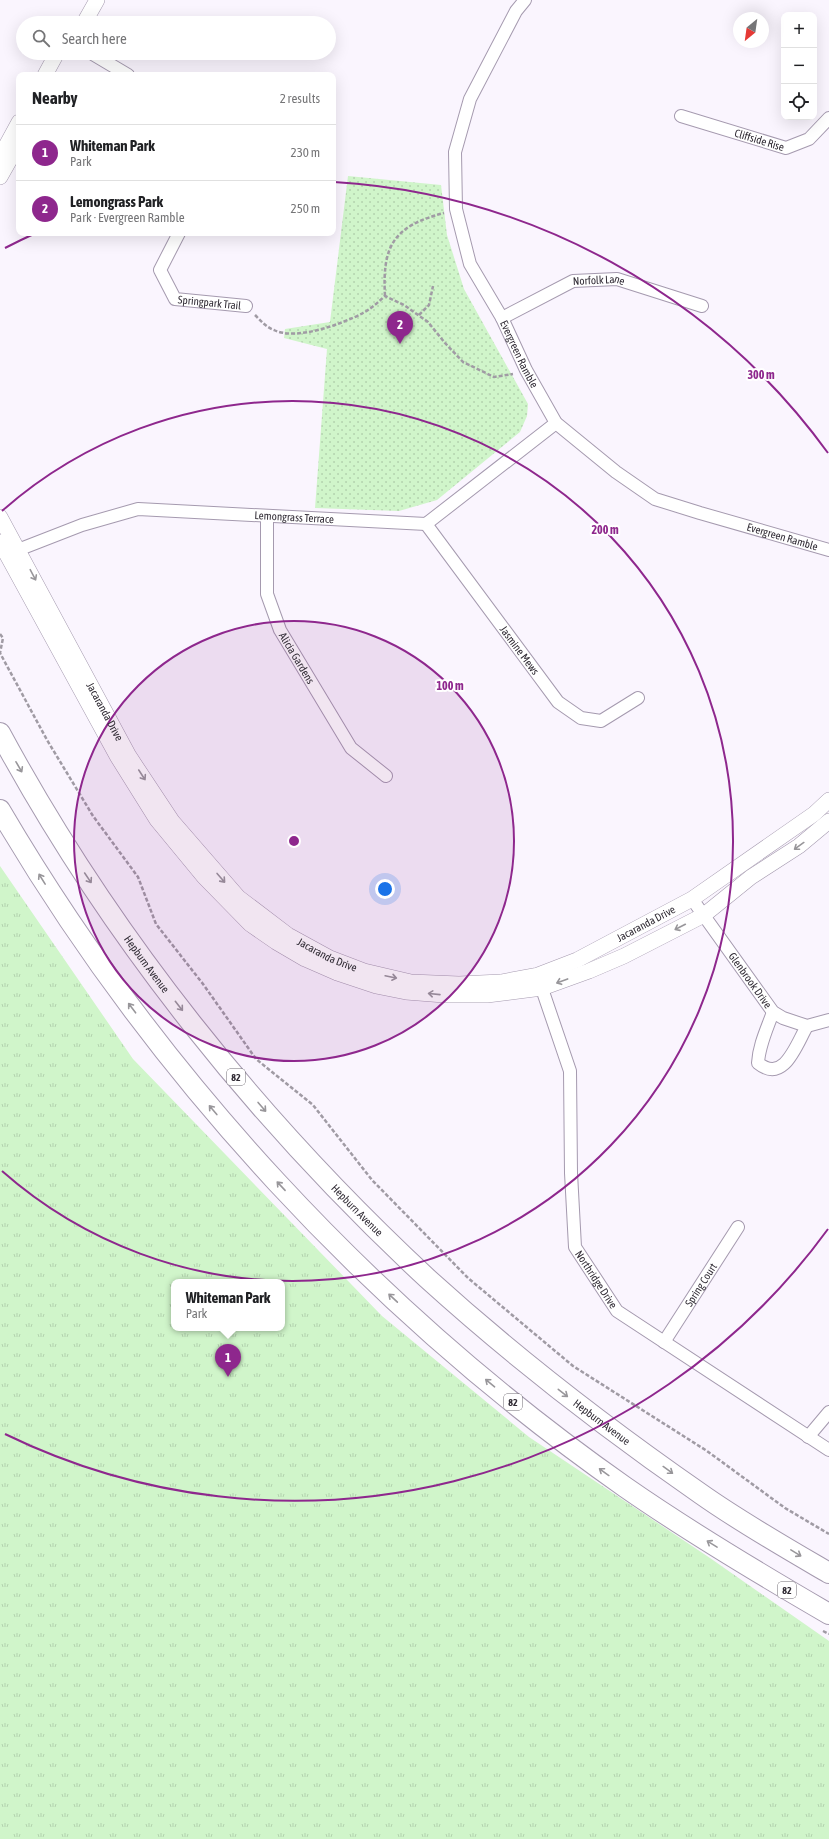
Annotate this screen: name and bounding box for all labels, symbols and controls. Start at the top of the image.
north arrow [733,12,769,48]
map controls [781,12,817,120]
button: + [781,12,817,48]
search box [16,16,336,60]
icon: search [30,27,52,49]
text: Search here [62,30,127,47]
button: − [781,48,817,84]
button: locate [781,84,817,120]
text: Nearby [32,88,78,108]
text: 2 results [280,91,320,106]
street label: Cliffside Rise [733,127,786,153]
text: Whiteman Park [70,137,155,154]
text: 1 [42,145,48,160]
text: 230 m [291,145,320,160]
text: Park [70,154,92,169]
text: Lemongrass Park [70,193,163,210]
text: 2 [42,201,48,216]
text: 250 m [291,201,320,216]
text: Park · Evergreen Ramble [70,210,185,225]
street label: Norfolk Lane [573,273,626,287]
street label: Springpark Trail [177,293,242,312]
pin: 2 [387,311,413,344]
street label: Evergreen Ramble [498,318,541,390]
text: 300 m [747,368,775,382]
street label: Lemongrass Terrace [254,509,334,525]
street label: Evergreen Ramble [745,521,819,553]
text: 200 m [591,523,619,537]
one-way arrow [29,569,37,581]
street label: Jasmine Mews [498,623,542,677]
street label: Alicia Gardens [277,630,317,686]
text: 100 m [436,679,464,693]
street label: Jacaranda Drive [84,680,126,743]
one-way arrow [16,761,24,773]
one-way arrow [138,769,146,780]
centre of rings [287,834,301,848]
one-way arrow [793,842,804,850]
one-way arrow [84,872,92,884]
one-way arrow [217,873,226,883]
one-way arrow [38,874,46,885]
your location [375,879,395,899]
street label: Jacaranda Drive [614,903,677,944]
one-way arrow [675,924,687,931]
street label: Hepburn Avenue [122,933,172,995]
street label: Jacaranda Drive [295,935,359,974]
street label: Glenbrook Drive [726,950,774,1010]
one-way arrow [384,974,397,982]
one-way arrow [556,978,569,985]
one-way arrow [428,991,441,998]
one-way arrow [175,1001,184,1012]
one-way arrow [128,1003,137,1014]
road number: 82 [227,1069,245,1085]
one-way arrow [257,1102,266,1112]
one-way arrow [209,1105,218,1115]
one-way arrow [276,1181,286,1191]
street label: Hepburn Avenue [329,1182,385,1238]
street label: Northridge Drive [573,1248,620,1311]
street label: Spring Court [682,1261,719,1309]
popup [171,1279,285,1331]
text: Whiteman Park [186,1289,270,1306]
one-way arrow [388,1293,398,1303]
text: Park [186,1306,207,1321]
pin: 1 [215,1344,241,1377]
one-way arrow [485,1379,496,1388]
one-way arrow [558,1388,569,1397]
road number: 82 [504,1394,522,1410]
street label: Hepburn Avenue [571,1397,632,1447]
one-way arrow [662,1466,673,1474]
one-way arrow [599,1467,610,1476]
one-way arrow [706,1540,718,1548]
one-way arrow [789,1550,801,1558]
road number: 82 [778,1582,796,1598]

